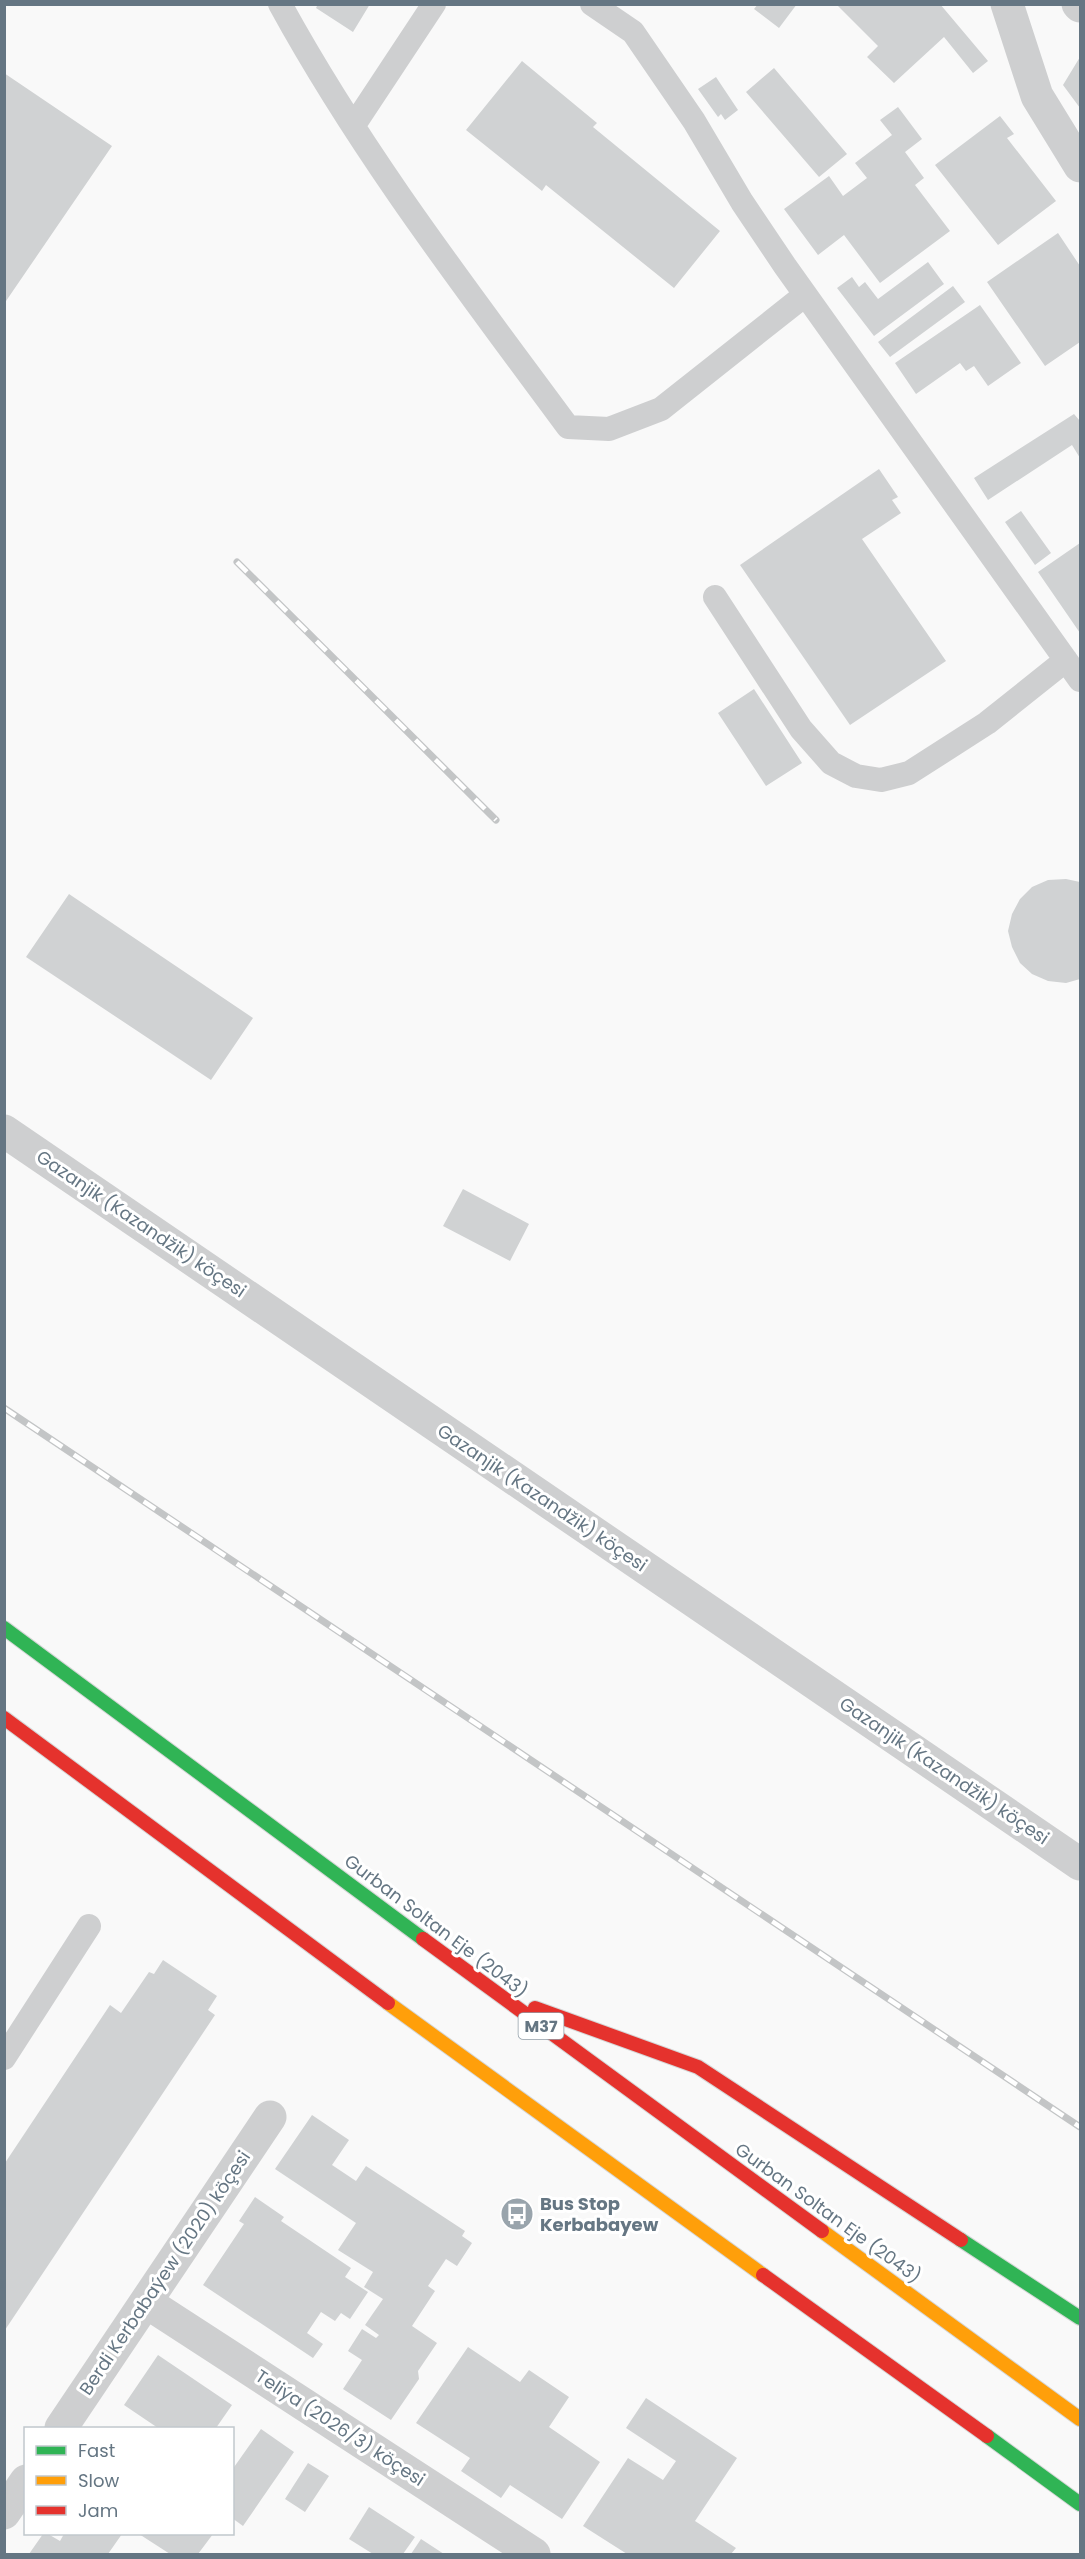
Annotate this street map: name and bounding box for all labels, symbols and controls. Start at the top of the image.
street label: Gazanjik (Kazandžik) köçesi [32,1144,251,1303]
street label: Gazanjik (Kazandžik) köçesi [433,1418,652,1577]
street label: Gazanjik (Kazandžik) köçesi [835,1691,1054,1850]
street label: Gurban Soltan Eje (2043) [339,1848,533,2003]
road number: M37 [518,2013,564,2039]
street label: Gurban Soltan Eje (2043) [730,2137,926,2289]
street label: Berdi Kerbabaýew (2020) köçesi [73,2146,256,2400]
place label: Bus Stop Kerbabayew [540,2191,659,2237]
bus stop icon: Bus Stop Kerbabayew [499,2196,535,2232]
street label: Teliýa (2026/3) köçesi [251,2363,430,2492]
legend [24,2427,234,2535]
text: Fast [78,2438,115,2463]
text: Slow [78,2468,120,2493]
text: Jam [78,2498,118,2523]

